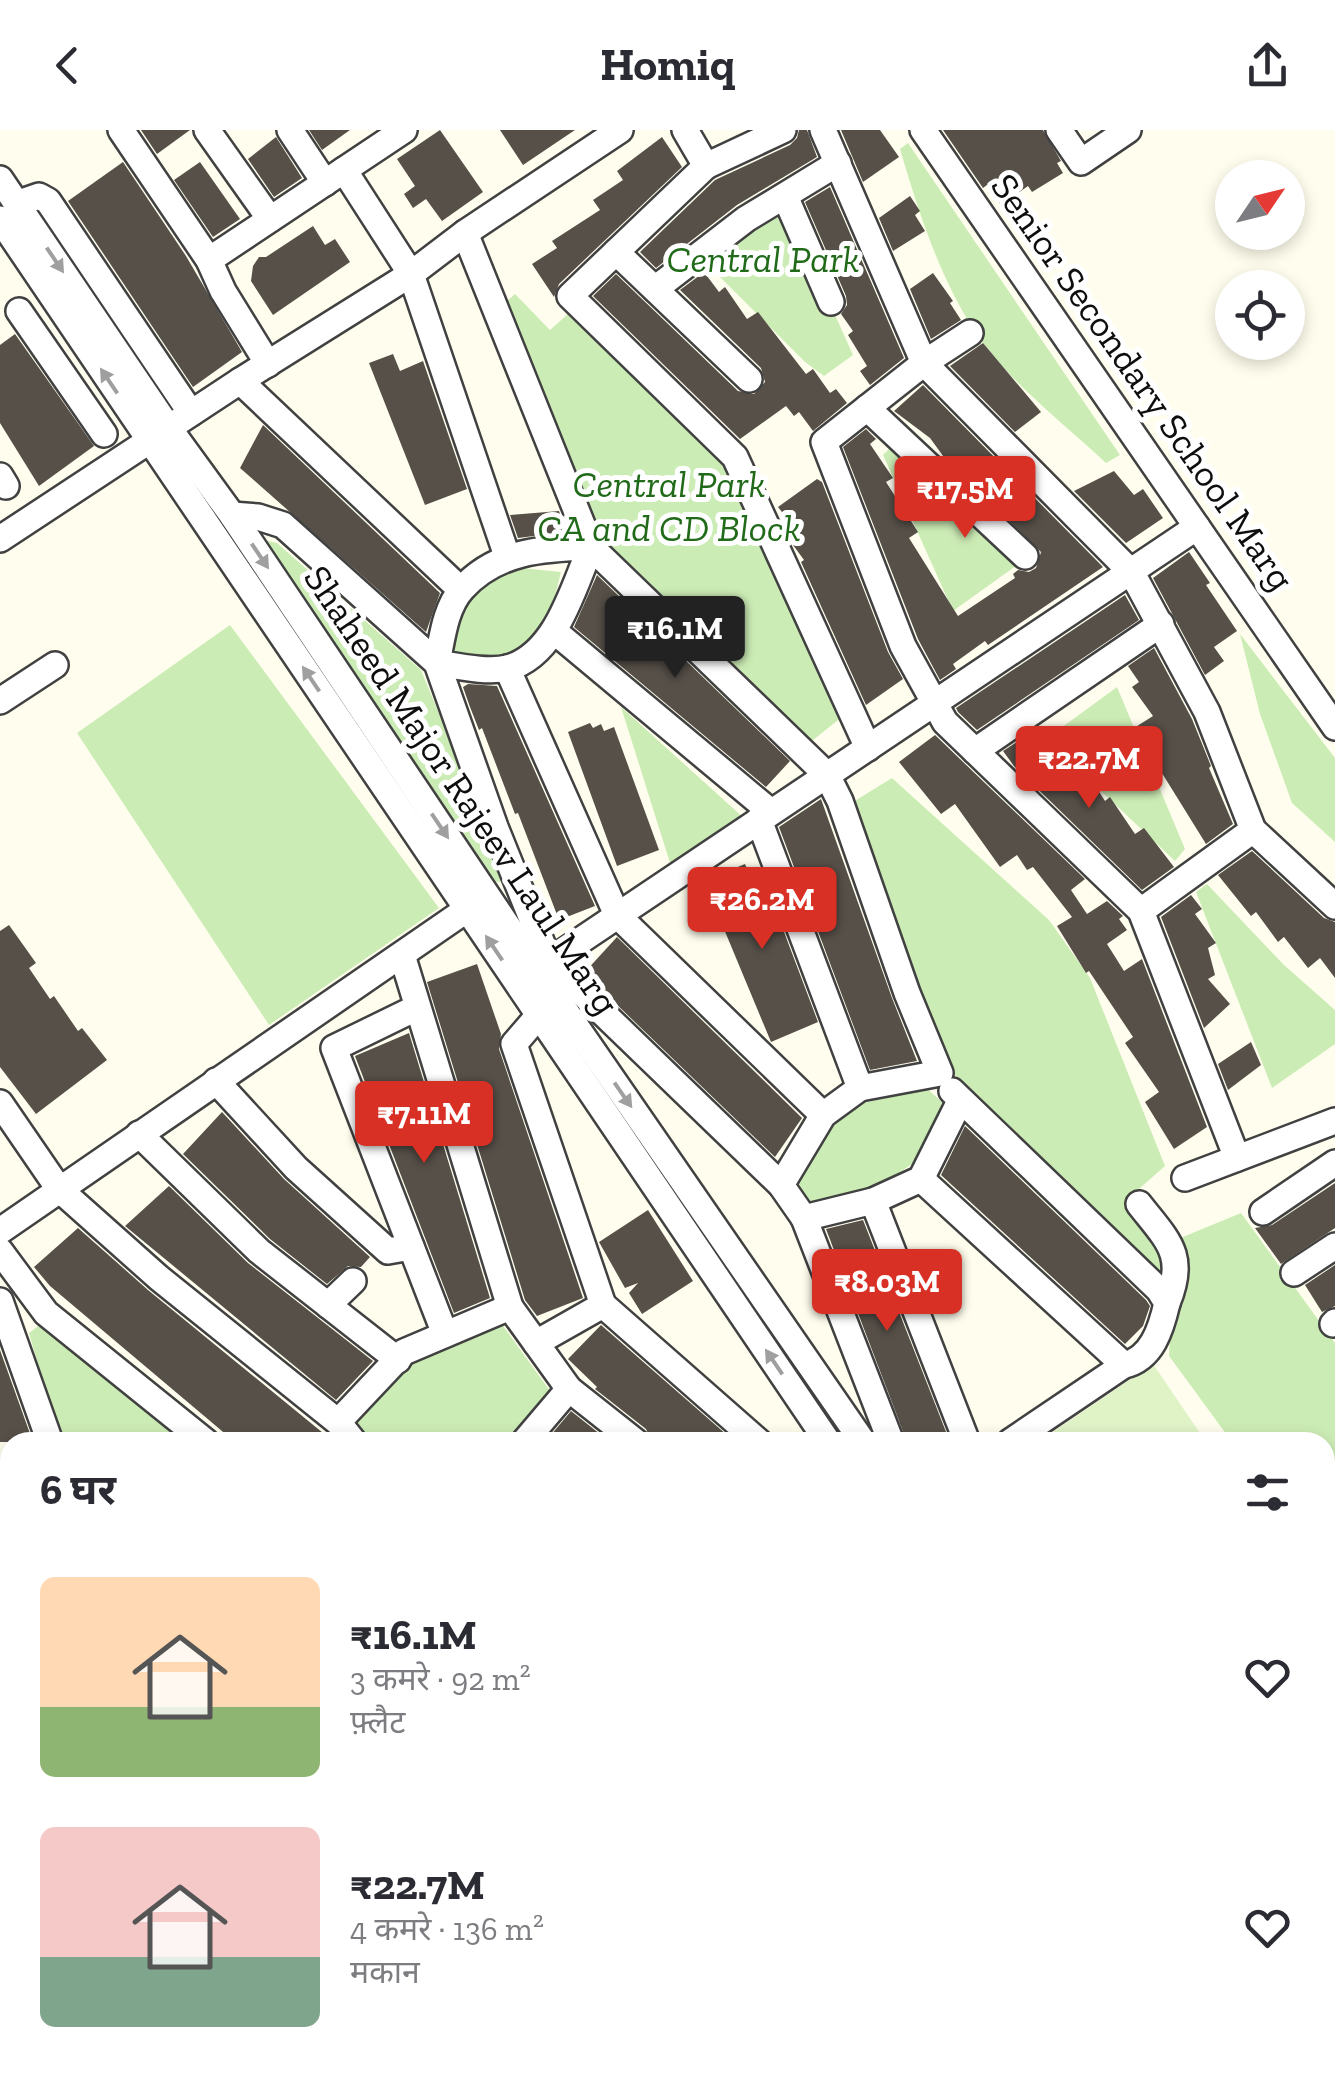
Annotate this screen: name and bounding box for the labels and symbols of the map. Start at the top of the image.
north arrow [1215,160,1305,250]
street label: Senior Secondary School Marg [981,165,1305,599]
park label: Central Park [667,236,859,282]
one-way arrow [45,247,64,274]
one-way arrow [100,367,119,394]
pin: ₹17.5M [884,456,1046,541]
park label: Central Park CA and CD Block [537,461,801,551]
one-way arrow [250,543,268,570]
street label: Shaheed Major Rajeev Laul Marg [294,557,630,1023]
pin: ₹16.1M [594,596,756,681]
one-way arrow [302,665,321,692]
pin: ₹22.7M [1008,726,1170,811]
one-way arrow [431,813,449,840]
pin: ₹26.2M [681,867,843,952]
one-way arrow [485,934,503,961]
pin: ₹7.11M [343,1081,505,1166]
one-way arrow [613,1082,632,1108]
pin: ₹8.03M [806,1249,968,1334]
one-way arrow [765,1348,784,1375]

